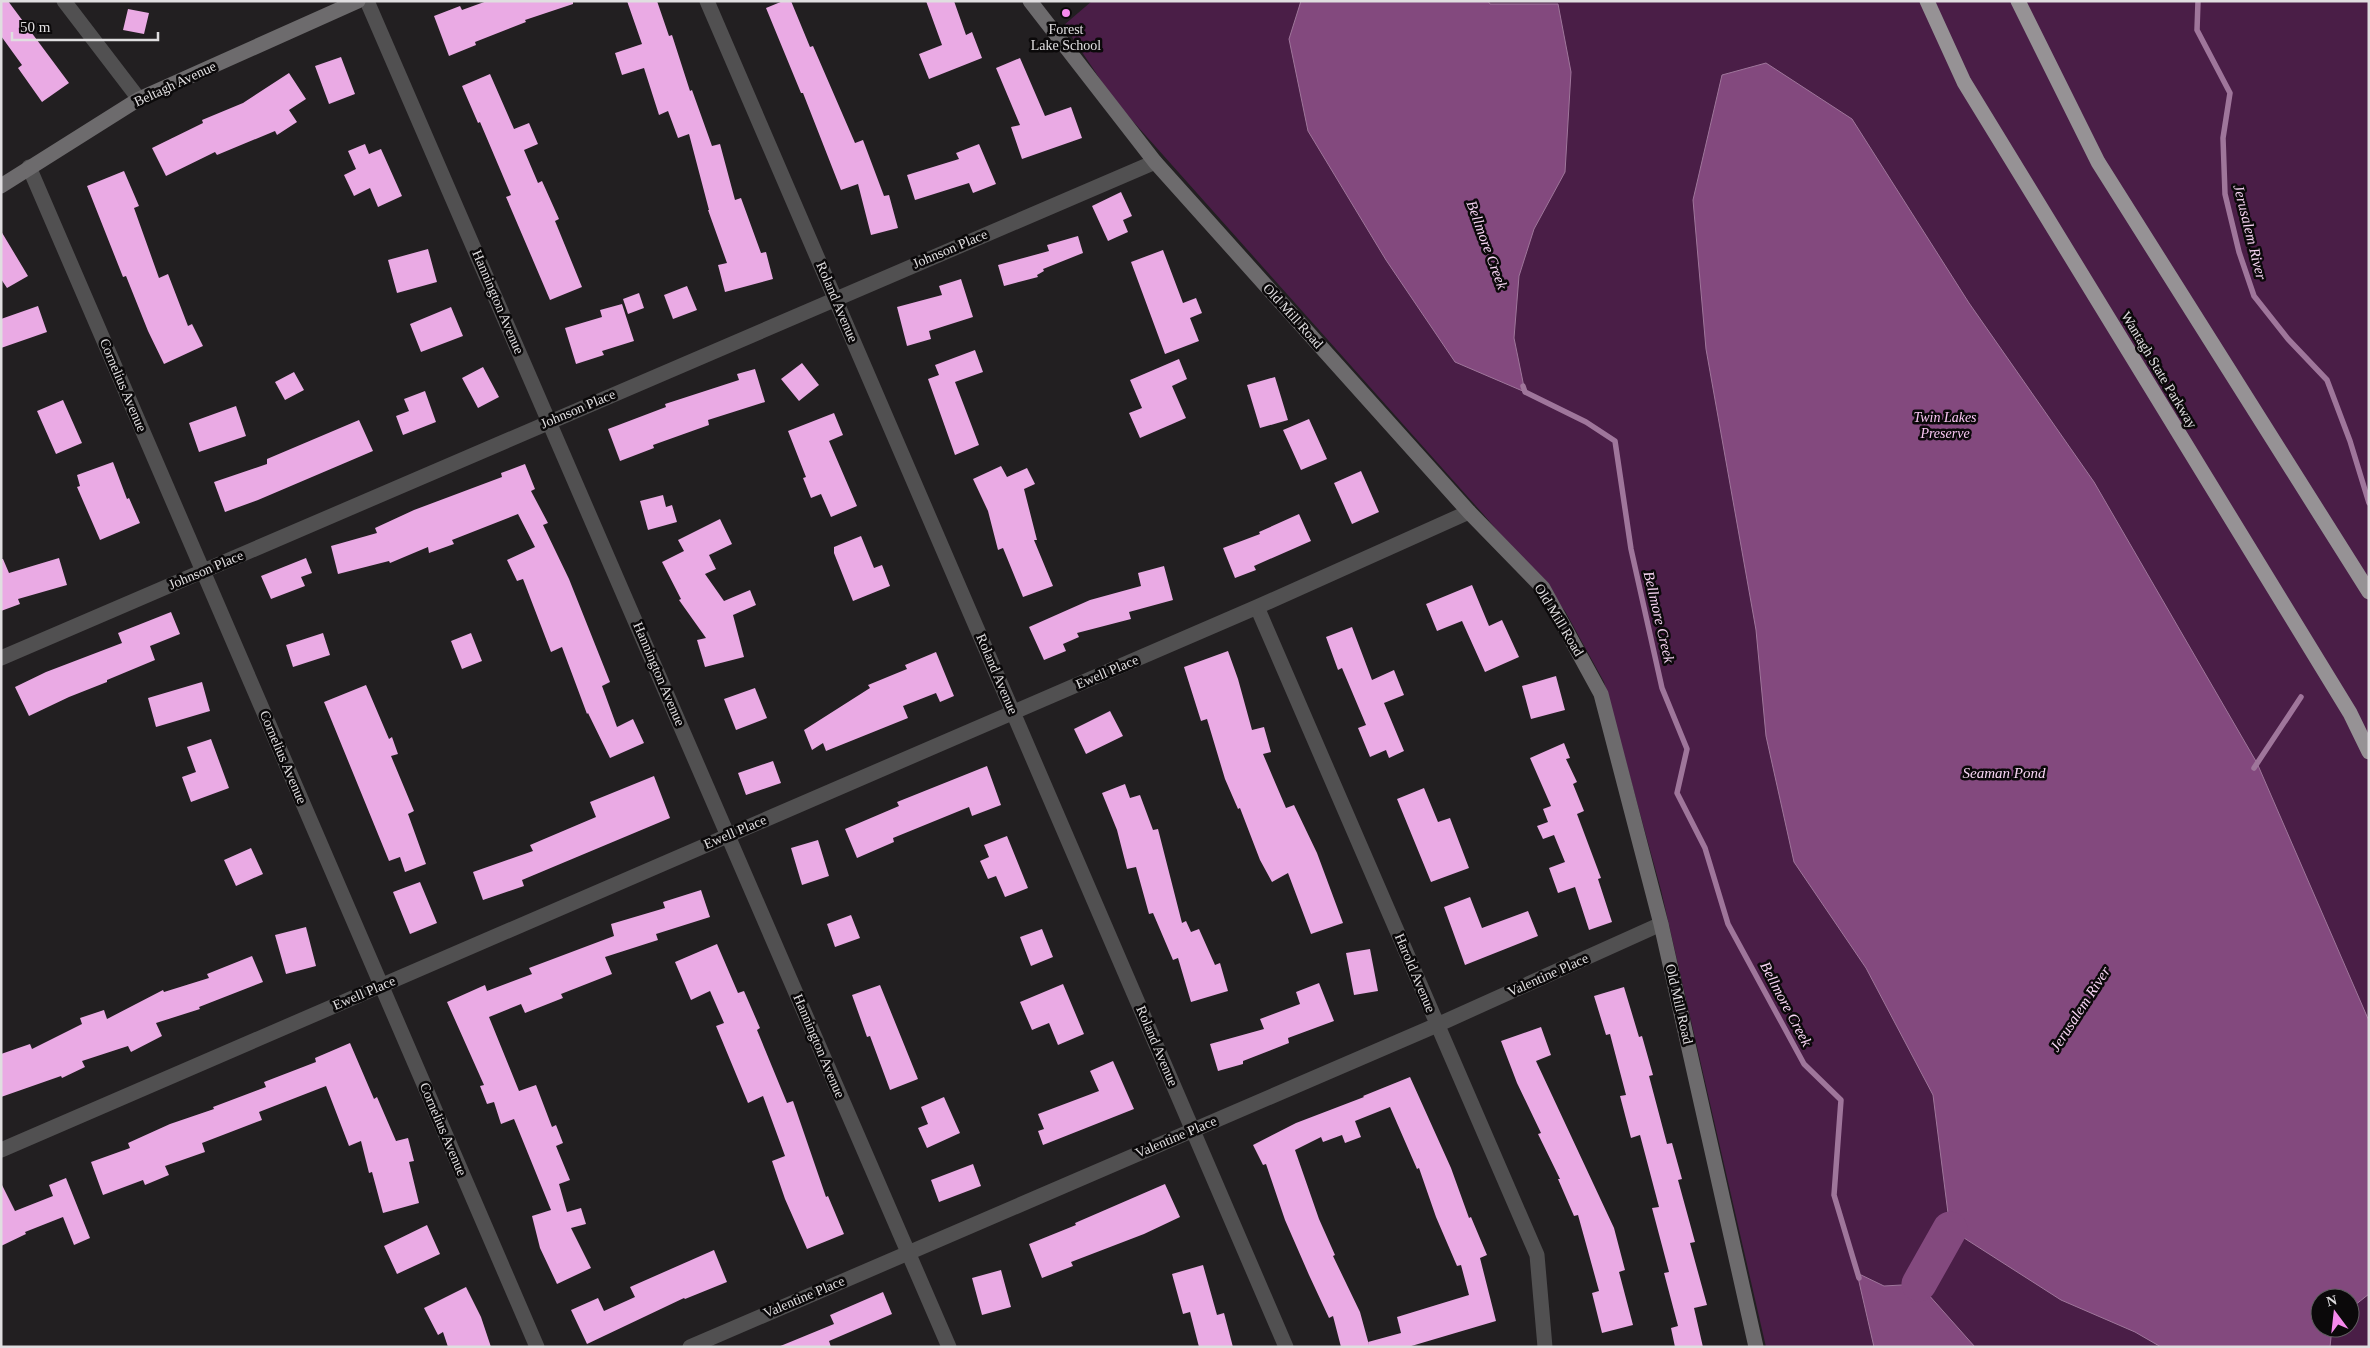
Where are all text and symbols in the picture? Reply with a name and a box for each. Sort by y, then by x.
marker: Forest Lake School [1060,7,1072,19]
scale bar [12,10,159,42]
text: 50 m [20,19,51,35]
place label: Forest Lake School [1031,22,1101,53]
street label: Beltagh Avenue [132,58,218,110]
water label: Jerusalem River [2230,183,2270,282]
water label: Bellmore Creek [1464,198,1511,292]
street label: Johnson Place [910,227,990,271]
street label: Hannington Avenue [469,248,527,356]
street label: Roland Avenue [813,260,861,344]
street label: Old Mill Road [1260,281,1326,351]
street label: Wantagh State Parkway [2118,309,2200,431]
street label: Cornelius Avenue [97,336,149,434]
street label: Johnson Place [538,387,618,431]
park label: Twin Lakes Preserve [1913,410,1977,441]
street label: Johnson Place [166,548,246,592]
water label: Bellmore Creek [1641,570,1677,665]
street label: Old Mill Road [1532,581,1586,659]
street label: Hannington Avenue [630,620,688,728]
street label: Roland Avenue [973,632,1021,716]
street label: Ewell Place [1073,652,1141,692]
street label: Cornelius Avenue [257,708,309,806]
water label: Seaman Pond [1963,765,2046,781]
street label: Ewell Place [701,812,769,852]
street label: Harold Avenue [1392,931,1438,1015]
street label: Valentine Place [1505,951,1591,999]
water label: Bellmore Creek [1757,959,1815,1049]
street label: Old Mill Road [1663,963,1695,1045]
water label: Jerusalem River [2047,963,2113,1054]
street label: Ewell Place [330,973,398,1013]
street label: Hannington Avenue [790,992,848,1100]
street label: Roland Avenue [1133,1004,1181,1088]
street label: Cornelius Avenue [417,1080,469,1178]
street label: Valentine Place [1133,1113,1219,1161]
street label: Valentine Place [761,1273,847,1321]
north arrow [2310,1288,2360,1338]
text: N [2325,1292,2339,1309]

